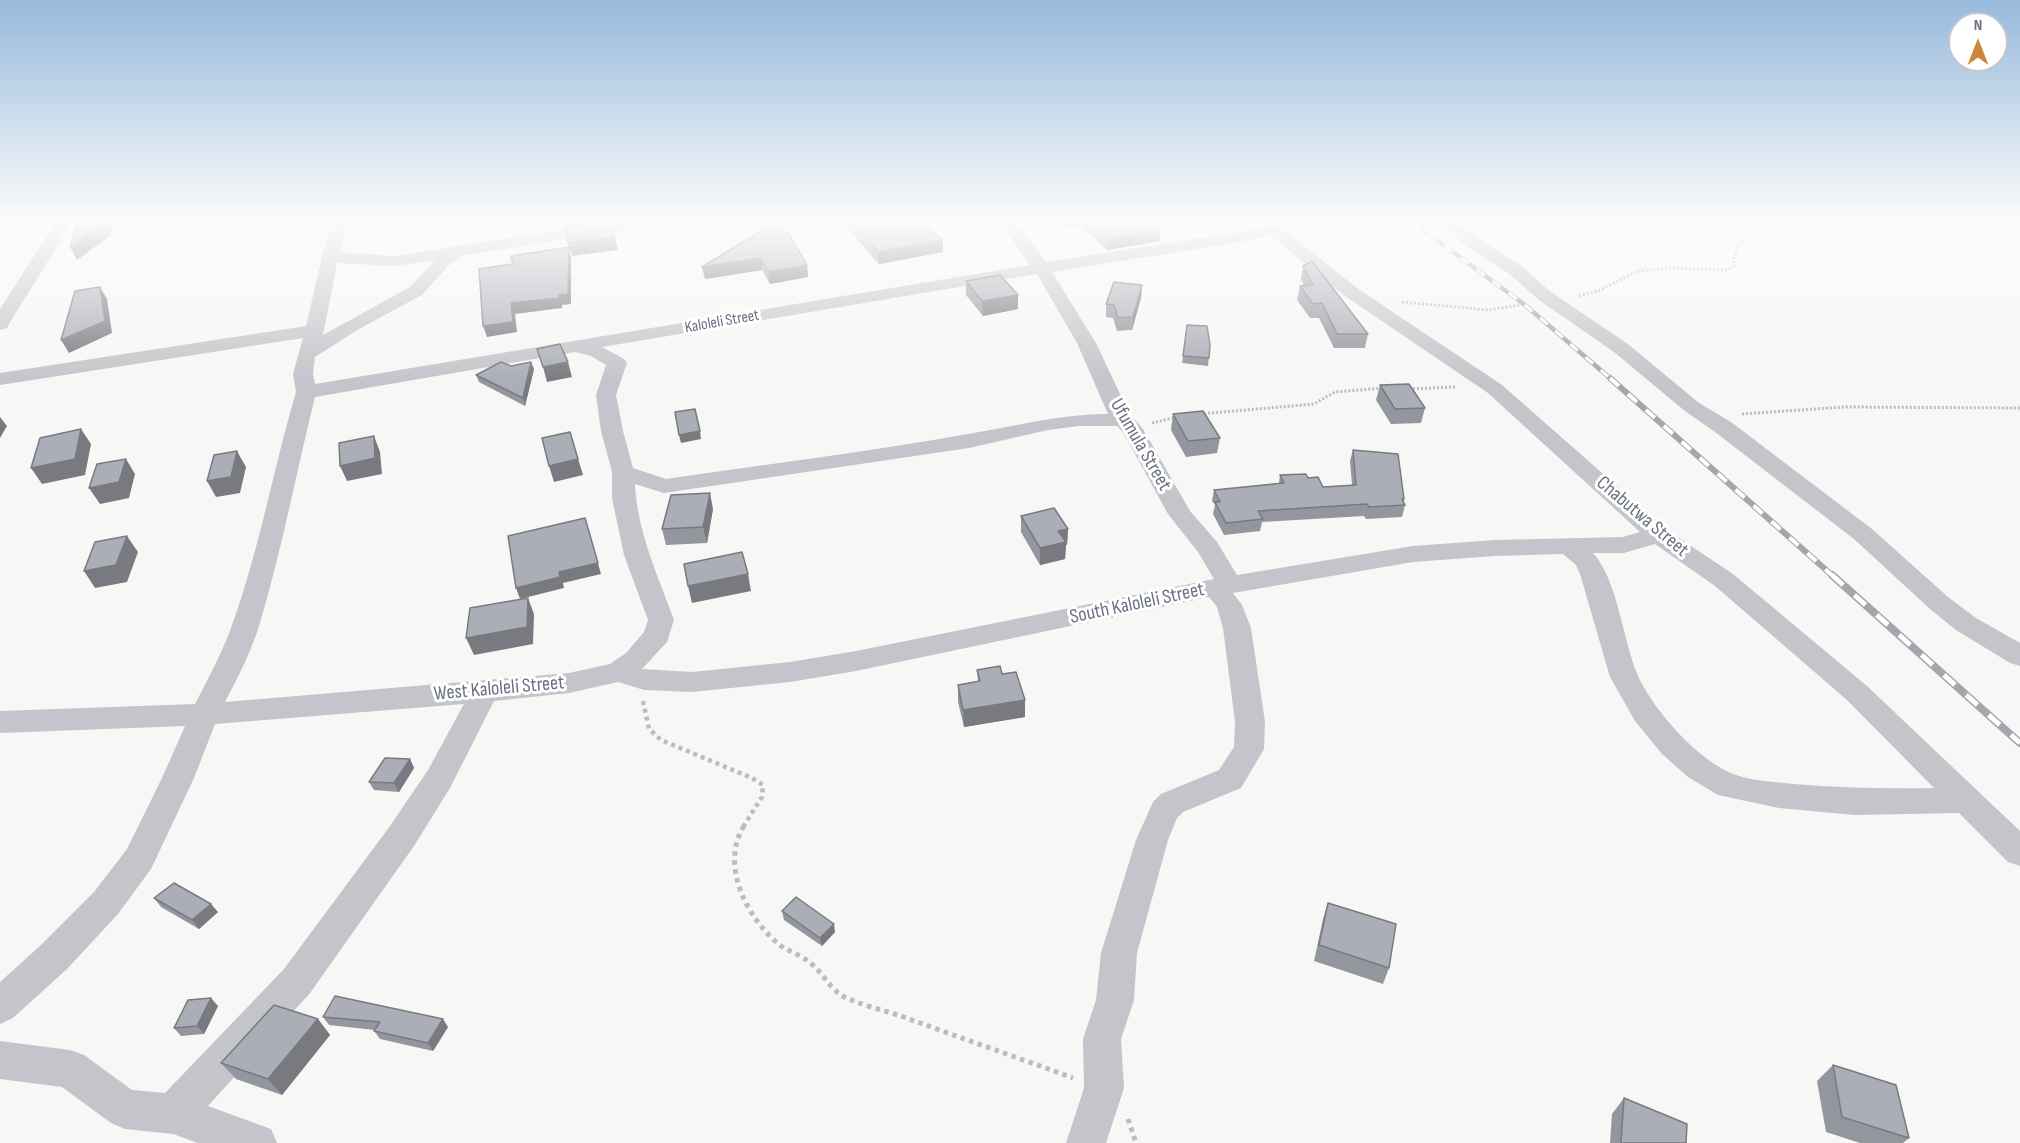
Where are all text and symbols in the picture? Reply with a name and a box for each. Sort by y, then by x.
north arrow [1948,12,2008,72]
text: N [1974,16,1982,35]
street label: Kaloleli Street [683,306,761,338]
street label: Ufumula Street [1104,395,1176,495]
street label: Chabutwa Street [1591,472,1693,562]
street label: South Kaloleli Street [1068,578,1206,630]
street label: West Kaloleli Street [433,671,565,707]

